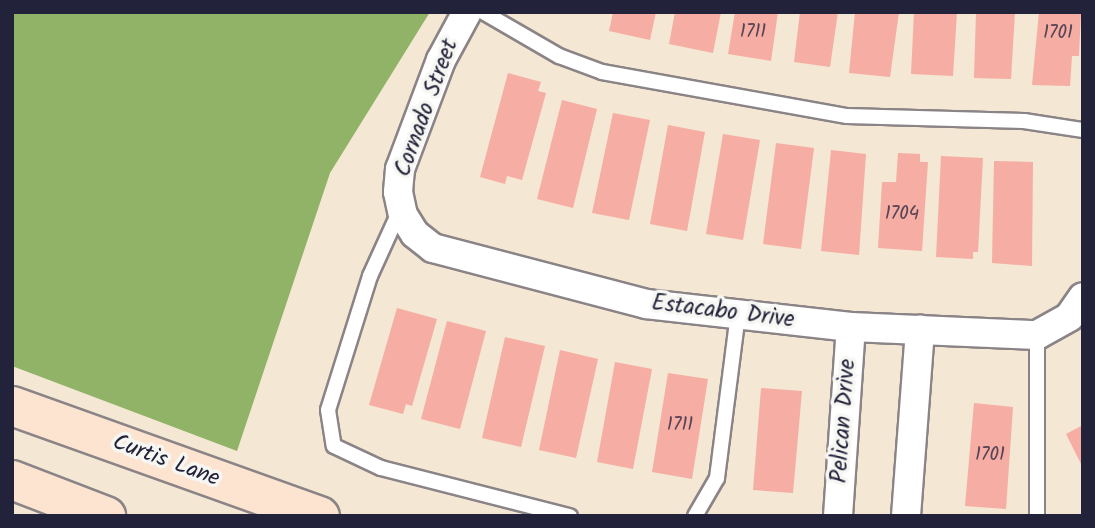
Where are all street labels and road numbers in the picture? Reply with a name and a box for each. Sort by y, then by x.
street label: Cornado Street [389,35,465,181]
street label: Estacabo Drive [650,290,796,334]
street label: Pelican Drive [826,358,862,484]
street label: Curtis Lane [109,429,223,493]

